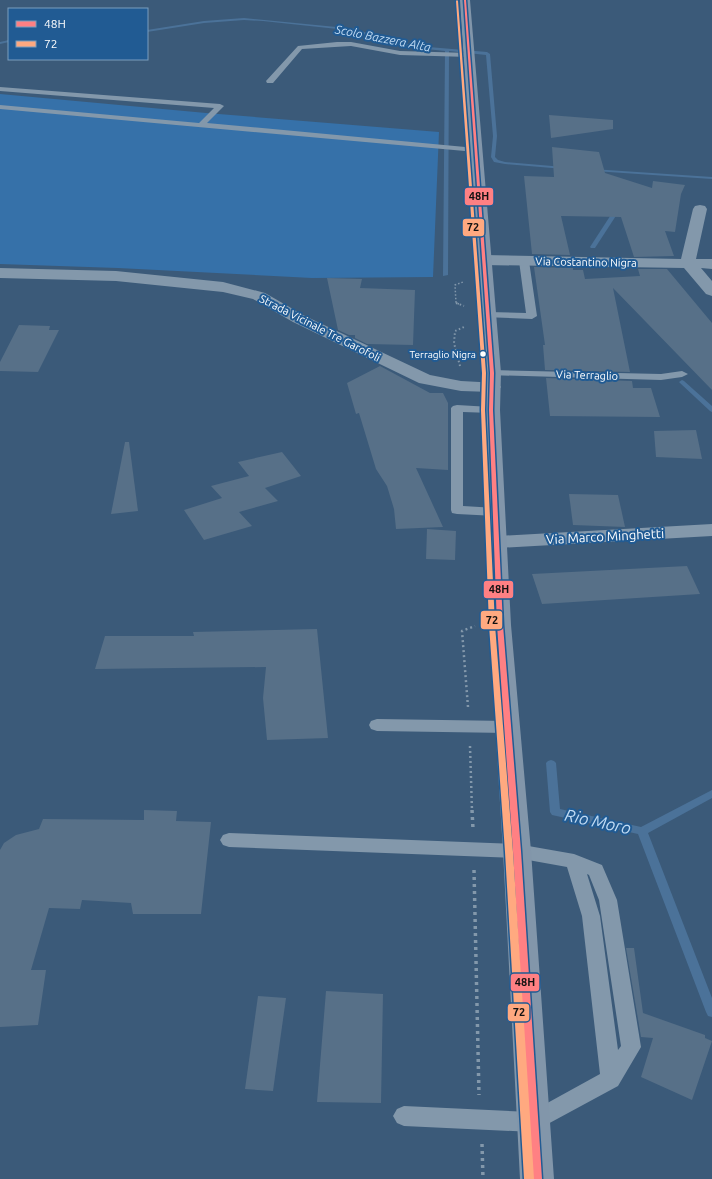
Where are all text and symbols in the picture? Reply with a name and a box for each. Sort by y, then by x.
legend [8,8,148,60]
text: 48H [44,17,66,30]
water label: Scolo Bazzera Alta [333,22,432,54]
text: 72 [44,37,58,50]
line badge: 48H [464,187,494,206]
text: 48H [469,190,489,202]
line badge: 72 [462,218,485,237]
text: 72 [467,221,479,233]
street label: Via Costantino Nigra [535,255,637,269]
street label: Strada Vicinale Tre Garofoli [258,292,382,364]
place label: Terraglio Nigra [410,349,476,360]
marker: Terraglio Nigra [478,349,488,359]
street label: Via Terraglio [556,368,618,382]
street label: Via Marco Minghetti [546,526,664,546]
line badge: 48H [483,580,514,599]
text: 48H [489,583,509,595]
line badge: 72 [480,610,503,630]
text: 72 [486,614,498,626]
water label: Rio Moro [563,805,633,837]
line badge: 48H [510,973,540,992]
text: 48H [515,976,535,988]
line badge: 72 [507,1003,530,1022]
text: 72 [513,1006,525,1018]

